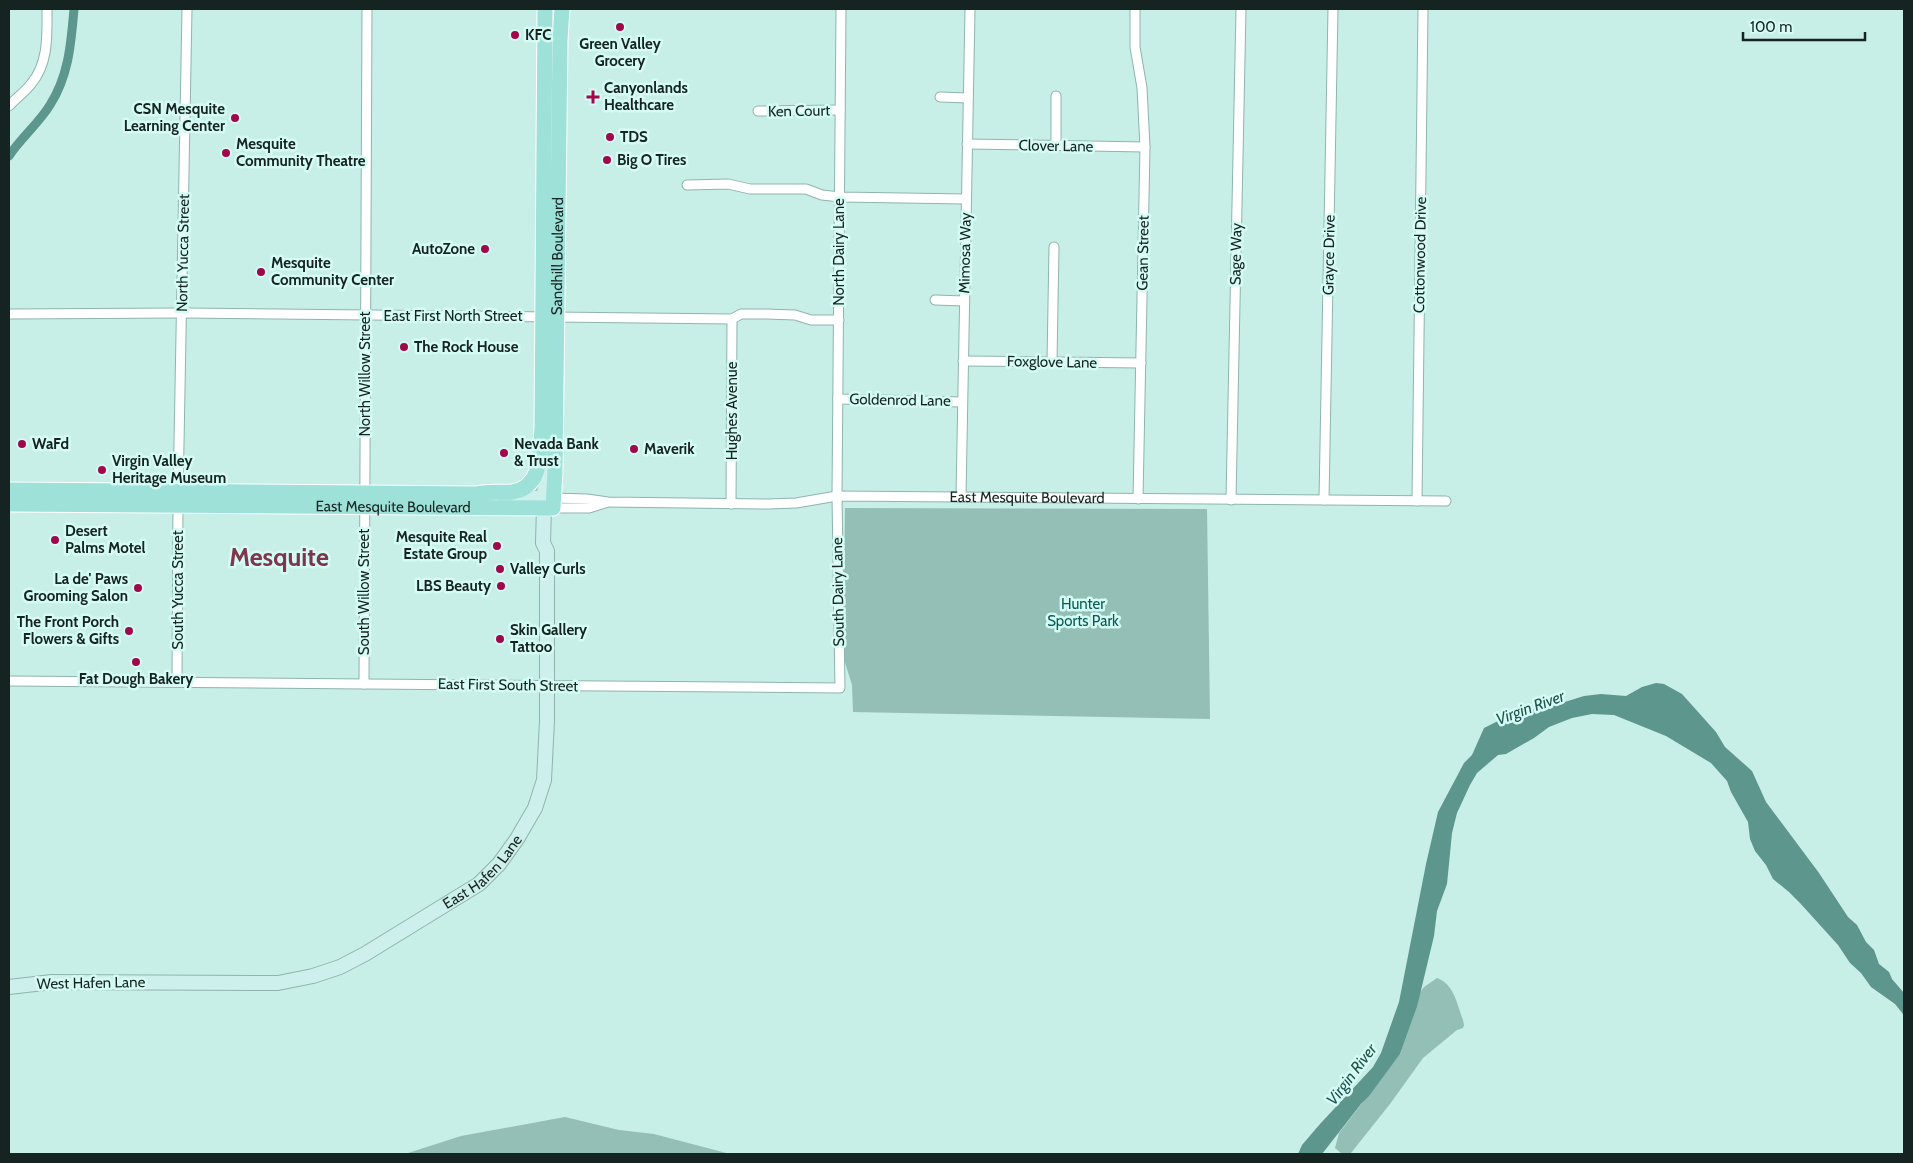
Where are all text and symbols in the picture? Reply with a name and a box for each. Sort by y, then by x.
scale bar [1743,10,1866,42]
text: 100 m [1750,18,1792,36]
marker: Green Valley Grocery [614,21,626,33]
place label: KFC [525,26,551,44]
marker: KFC [509,29,521,41]
place label: Green Valley Grocery [579,35,662,70]
place label: Canyonlands Healthcare [604,79,688,114]
marker: Canyonlands Healthcare [586,90,600,104]
place label: CSN Mesquite Learning Center [124,100,225,135]
street label: Ken Court [768,101,830,121]
marker: CSN Mesquite Learning Center [229,112,241,124]
place label: TDS [620,128,648,146]
marker: TDS [604,131,616,143]
place label: Mesquite Community Theatre [236,135,366,170]
street label: Clover Lane [1019,136,1094,156]
marker: Mesquite Community Theatre [220,147,232,159]
place label: Big O Tires [617,151,686,169]
marker: Big O Tires [601,154,613,166]
street label: North Yucca Street [173,194,193,312]
street label: Cottonwood Drive [1410,196,1430,313]
street label: Sandhill Boulevard [548,197,567,315]
street label: North Dairy Lane [830,198,848,306]
street label: Mimosa Way [955,212,975,294]
street label: Grayce Drive [1319,214,1339,295]
street label: Gean Street [1133,215,1153,291]
street label: Sage Way [1226,222,1246,285]
place label: AutoZone [412,240,475,258]
marker: AutoZone [479,243,491,255]
place label: Mesquite Community Center [271,254,394,289]
marker: Mesquite Community Center [255,266,267,278]
street label: East First North Street [384,307,522,325]
street label: North Willow Street [356,311,374,437]
place label: The Rock House [414,338,519,356]
marker: The Rock House [398,341,410,353]
street label: Foxglove Lane [1007,352,1098,372]
street label: Hughes Avenue [723,361,741,460]
street label: Goldenrod Lane [849,390,951,410]
place label: WaFd [32,435,69,453]
place label: Nevada Bank & Trust [514,435,599,470]
marker: WaFd [16,438,28,450]
place label: Maverik [644,440,695,458]
marker: Maverik [628,443,640,455]
marker: Nevada Bank & Trust [498,447,510,459]
place label: Virgin Valley Heritage Museum [112,452,226,487]
marker: Virgin Valley Heritage Museum [96,464,108,476]
street label: East Mesquite Boulevard [950,488,1105,507]
street label: East Mesquite Boulevard [315,497,471,516]
place label: Desert Palms Motel [65,522,146,557]
place label: Mesquite Real Estate Group [396,528,487,563]
street label: South Willow Street [355,529,373,655]
street label: South Yucca Street [169,530,187,650]
marker: Desert Palms Motel [49,534,61,546]
street label: South Dairy Lane [828,537,848,647]
marker: Mesquite Real Estate Group [491,540,503,552]
district label: Mesquite [229,542,329,572]
place label: Valley Curls [510,560,586,578]
marker: Valley Curls [494,563,506,575]
place label: La de' Paws Grooming Salon [24,570,128,605]
place label: LBS Beauty [416,577,492,595]
marker: LBS Beauty [495,580,507,592]
marker: La de' Paws Grooming Salon [132,582,144,594]
park label: Hunter Sports Park [1047,595,1119,630]
place label: The Front Porch Flowers & Gifts [17,613,119,648]
place label: Skin Gallery Tattoo [510,621,588,656]
marker: The Front Porch Flowers & Gifts [123,625,135,637]
marker: Skin Gallery Tattoo [494,633,506,645]
marker: Fat Dough Bakery [130,656,142,668]
place label: Fat Dough Bakery [79,670,194,688]
street label: East First South Street [438,675,578,695]
water label: Virgin River [1493,686,1568,729]
street label: East Hafen Lane [440,831,526,913]
street label: West Hafen Lane [37,973,146,993]
water label: Virgin River [1322,1039,1381,1109]

